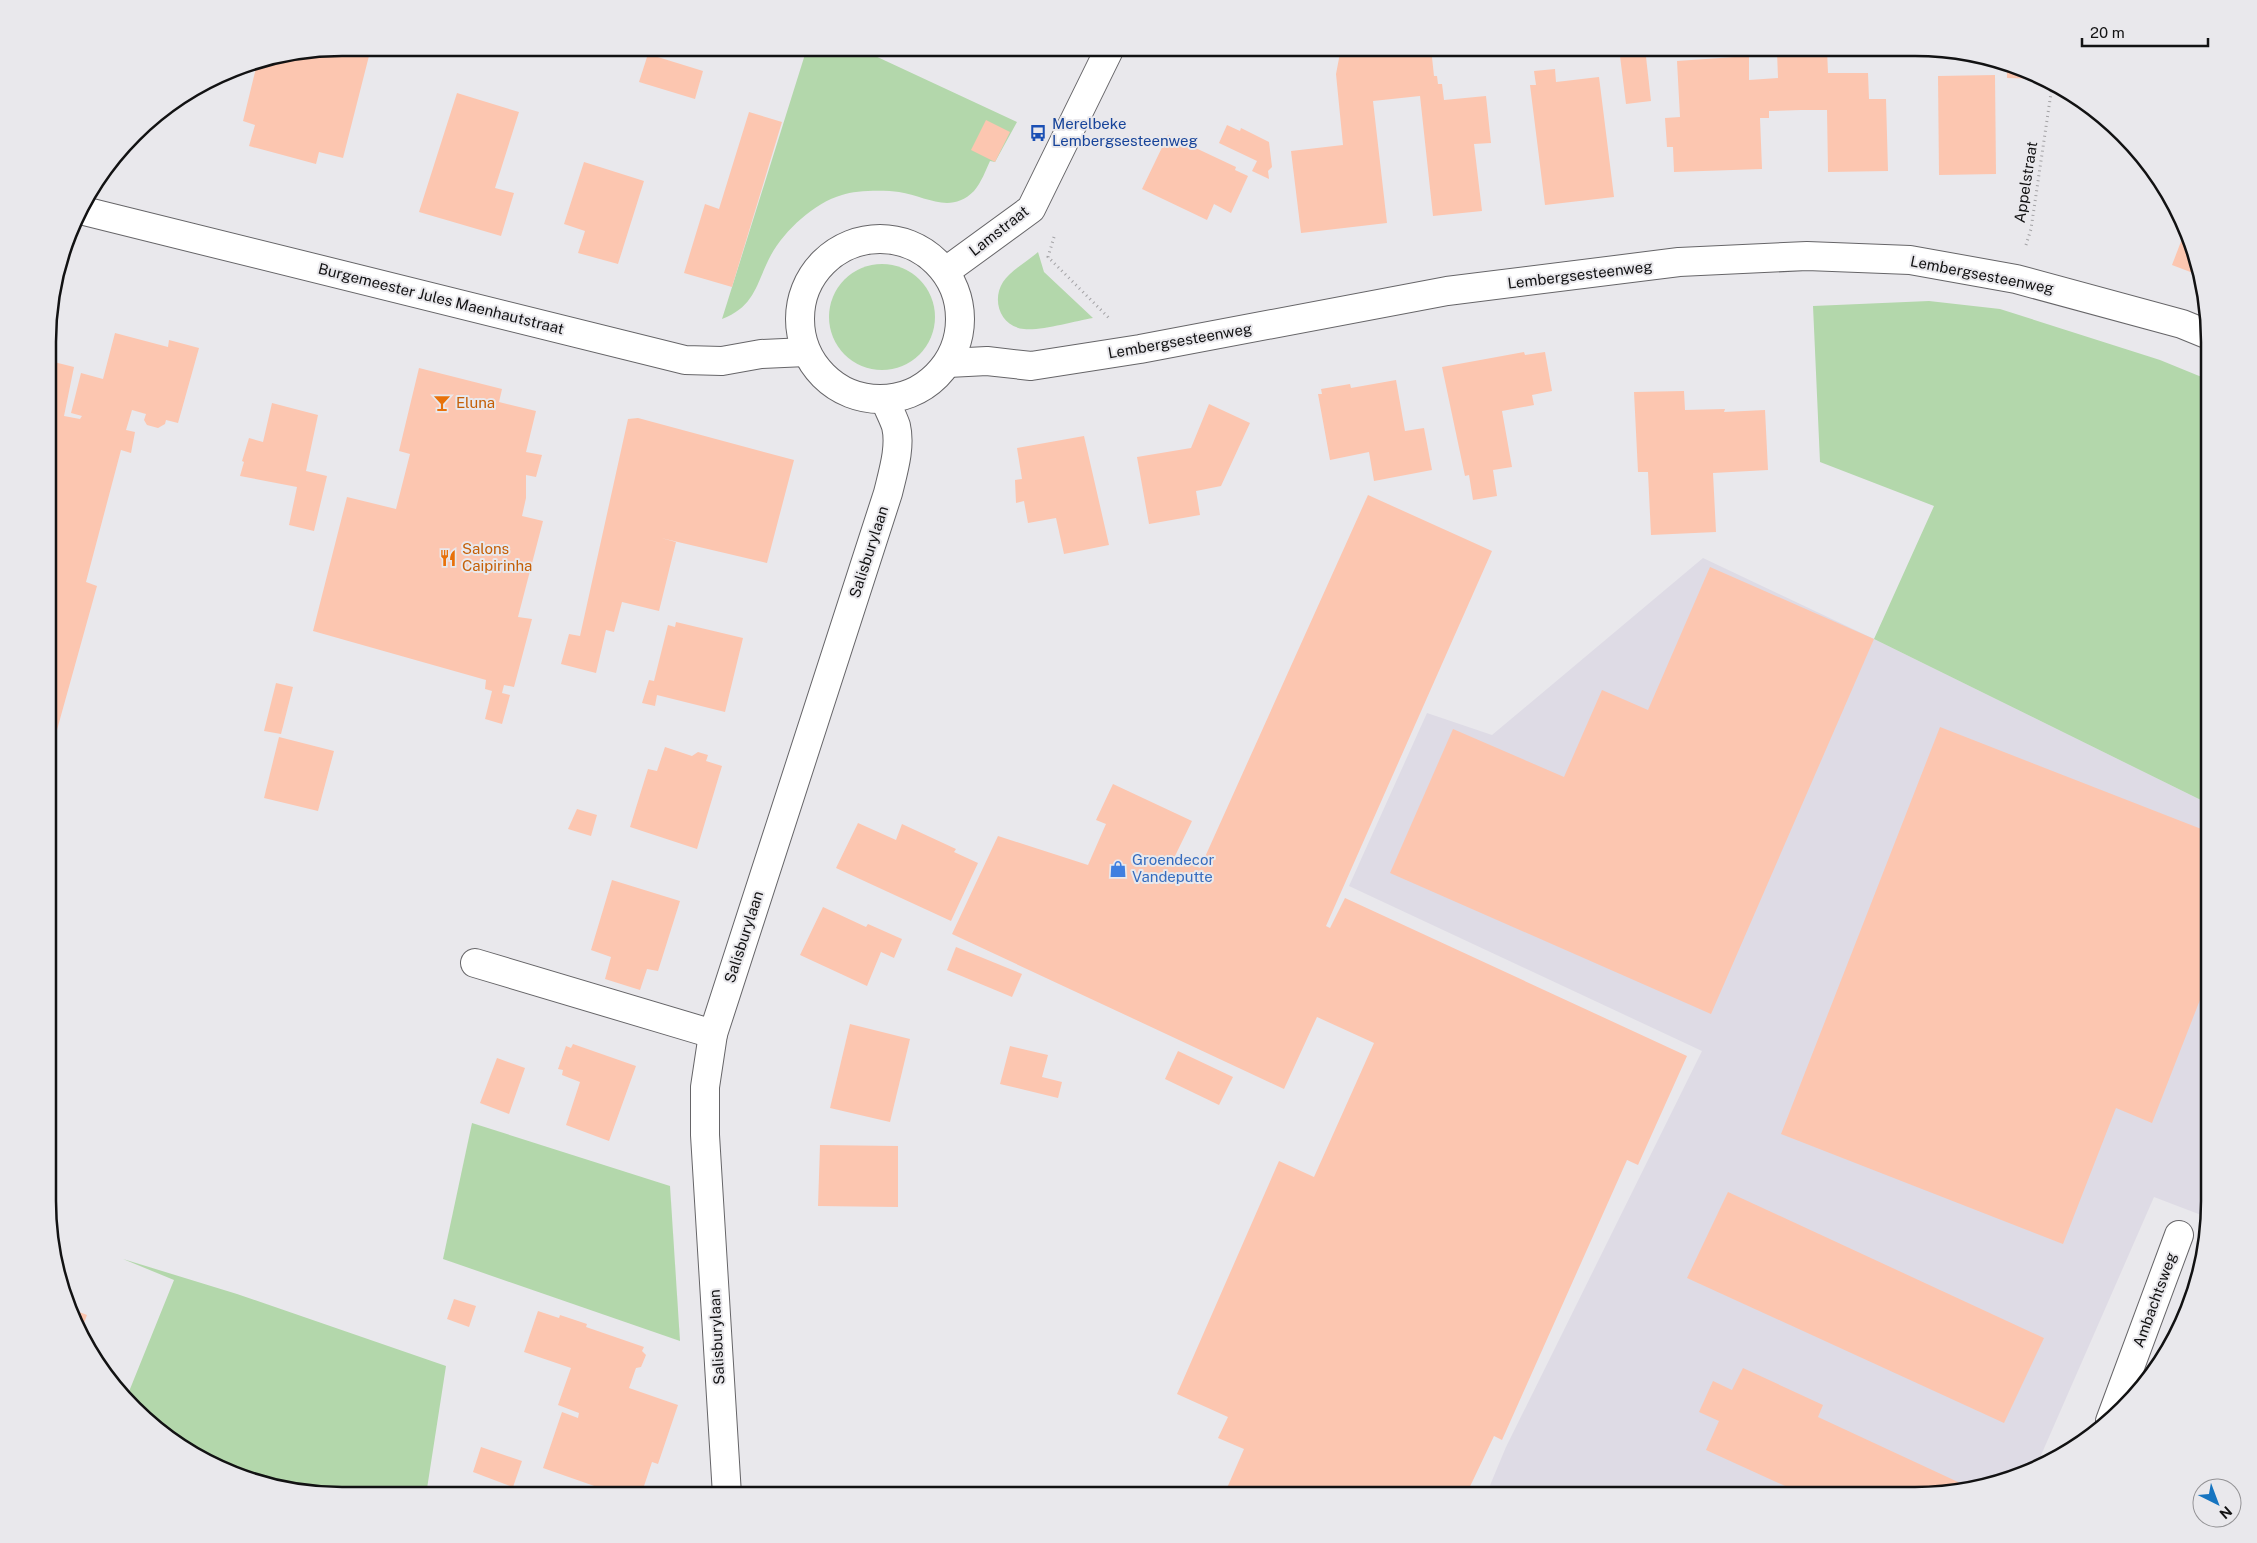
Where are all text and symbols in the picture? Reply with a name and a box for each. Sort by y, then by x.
scale bar [2082,15,2208,47]
text: 20 m [2090,24,2125,41]
place label: Merelbeke Lembergsesteenweg [1052,115,1198,149]
bus stop icon: Merelbeke Lembergsesteenweg [1028,123,1048,143]
street label: Appelstraat [2011,140,2040,224]
street label: Lamstraat [966,202,1032,259]
street label: Lembergsesteenweg [1909,252,2055,297]
street label: Lembergsesteenweg [1507,257,1653,292]
street label: Burgemeester Jules Maenhautstraat [317,260,566,337]
street label: Lembergsesteenweg [1107,319,1253,362]
bar icon: Eluna [432,393,452,413]
place label: Eluna [456,394,495,411]
street label: Salisburylaan [846,504,891,600]
place label: Salons Caipirinha [462,540,532,574]
restaurant icon: Salons Caipirinha [438,548,458,568]
place label: Groendecor Vandeputte [1132,851,1214,885]
shop icon: Groendecor Vandeputte [1108,859,1128,879]
street label: Salisburylaan [721,889,766,985]
street label: Ambachtsweg [2129,1250,2180,1350]
street label: Salisburylaan [706,1289,727,1385]
north arrow [2192,1478,2242,1528]
text: N [2216,1503,2235,1522]

